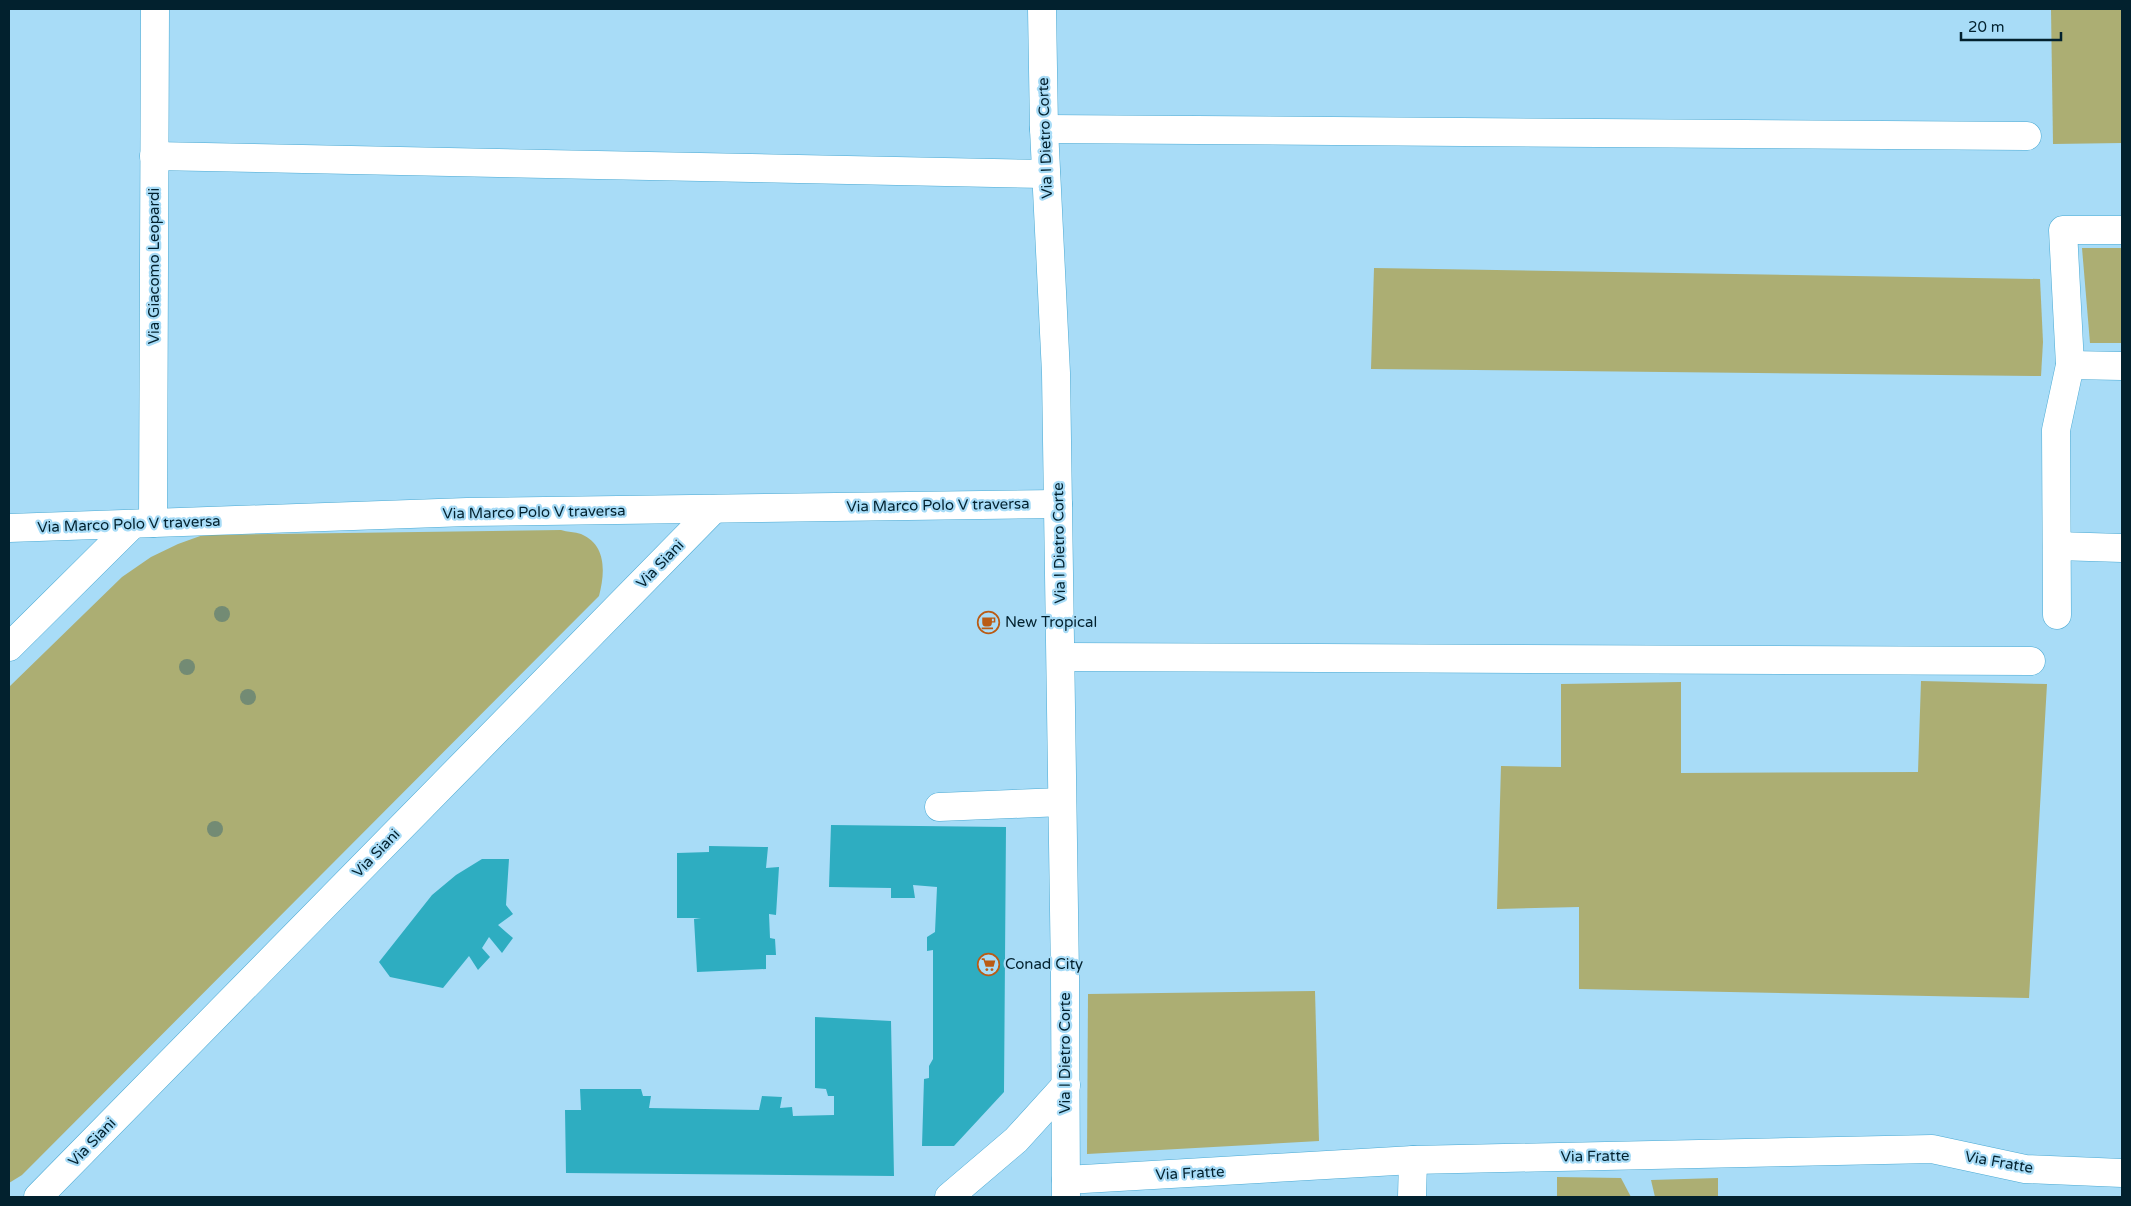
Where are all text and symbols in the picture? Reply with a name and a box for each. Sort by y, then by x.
scale bar [1961,10,2061,42]
text: 20 m [1968,18,2005,36]
street label: Via I Dietro Corte [1034,77,1056,199]
street label: Via Giacomo Leopardi [145,188,163,344]
street label: Via I Dietro Corte [1049,482,1069,604]
street label: Via Marco Polo V traversa [846,494,1030,516]
street label: Via Marco Polo V traversa [442,501,626,523]
street label: Via Marco Polo V traversa [37,512,221,536]
street label: Via Siani [633,536,687,592]
cafe icon: New Tropical [977,610,1001,634]
place label: New Tropical [1005,613,1097,631]
street label: Via Siani [349,825,403,881]
supermarket icon: Conad City [977,952,1001,976]
place label: Conad City [1005,955,1083,973]
street label: Via I Dietro Corte [1056,992,1074,1114]
street label: Via Siani [65,1114,119,1170]
street label: Via Fratte [1560,1146,1630,1166]
street label: Via Fratte [1964,1147,2034,1177]
street label: Via Fratte [1155,1162,1225,1184]

